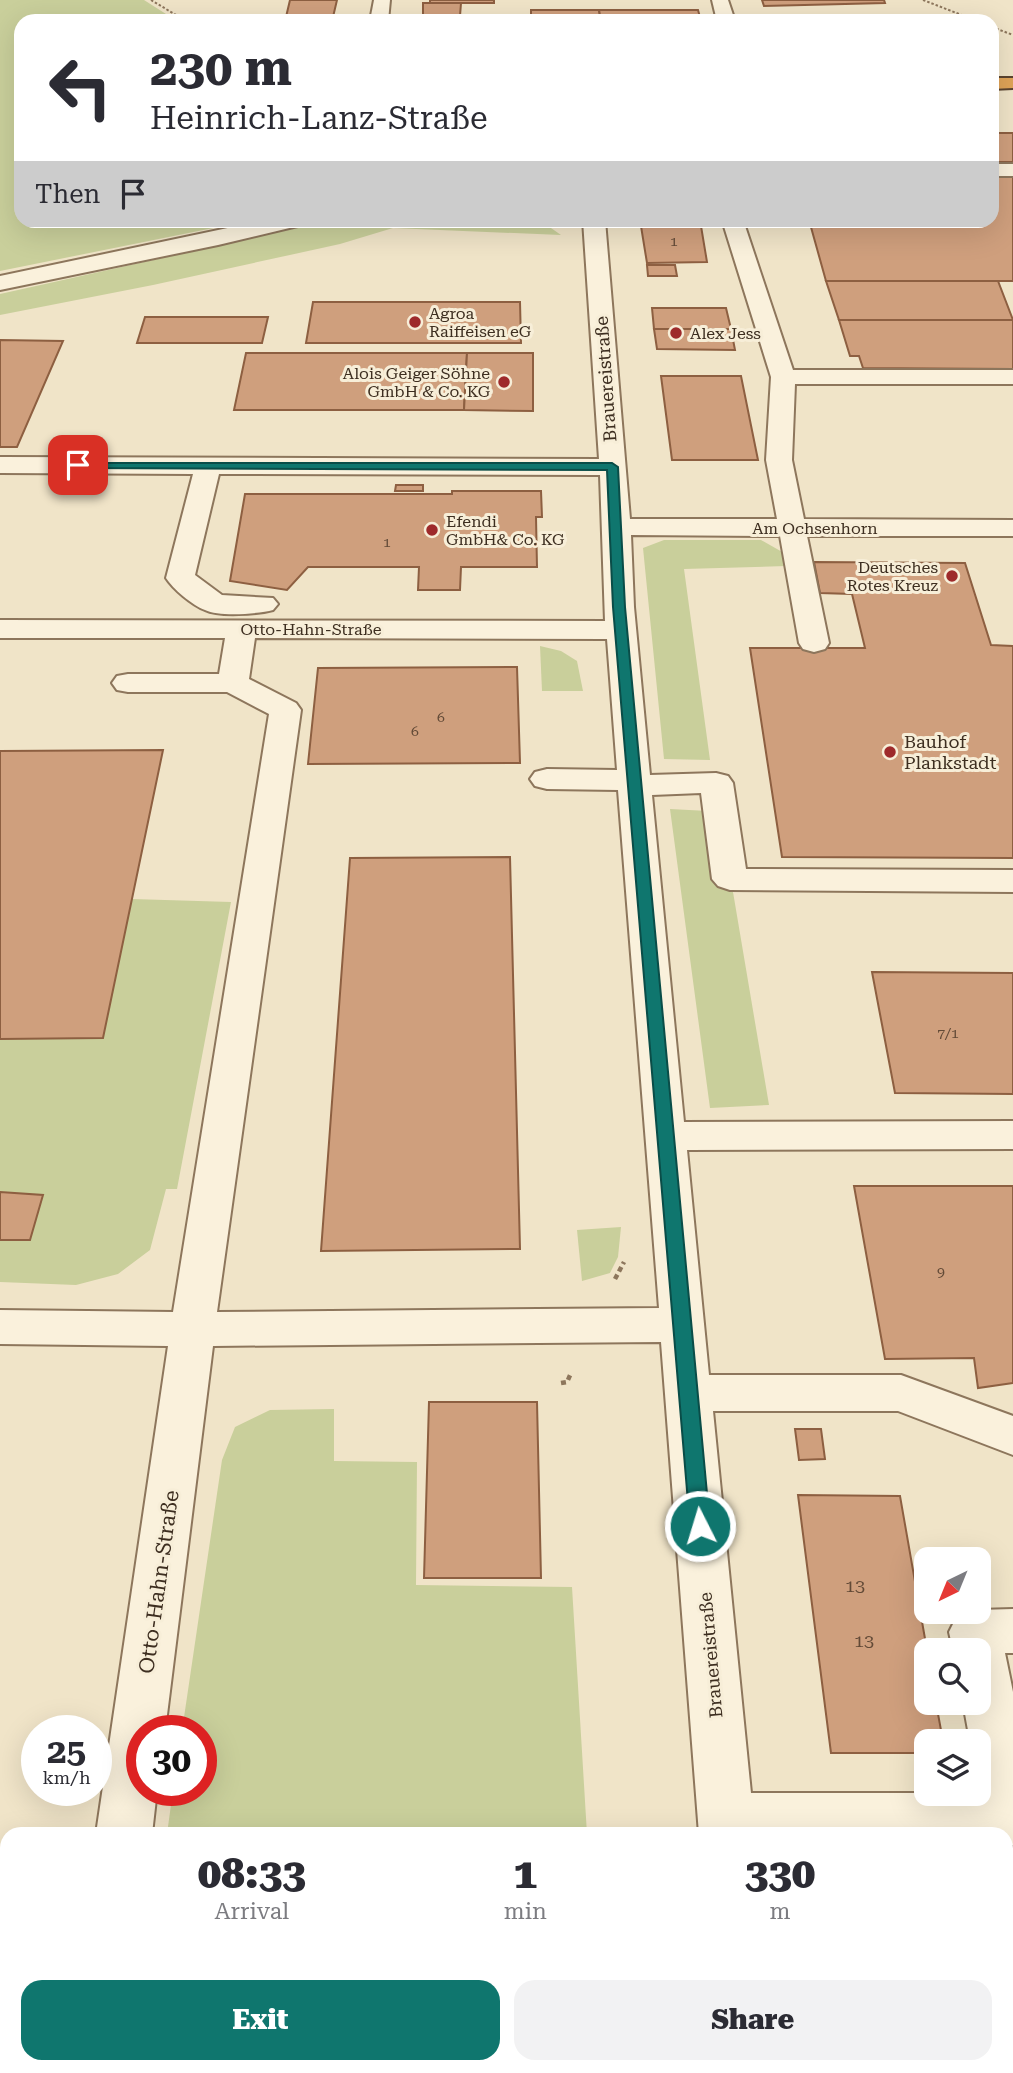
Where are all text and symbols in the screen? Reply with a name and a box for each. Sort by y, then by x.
text: 230 m [150,40,292,97]
icon: left [35,42,126,133]
text: Heinrich-Lanz-Straße [150,99,487,137]
icon: arrive [114,175,152,213]
text: Then [35,179,100,209]
house number: 1 [670,233,678,249]
place label: Agroa Raiffeisen eG [429,304,532,341]
marker: Agroa Raiffeisen eG [407,314,423,330]
street label: Brauereistraße [591,315,620,443]
place label: Alex Jess [690,324,761,343]
marker: Alex Jess [668,325,684,341]
place label: Alois Geiger Söhne GmbH & Co. KG [343,364,491,401]
marker: Alois Geiger Söhne GmbH & Co. KG [496,374,512,390]
pin [48,435,108,495]
icon: arrive [59,446,97,484]
place label: Efendi GmbH& Co. KG [446,512,565,549]
street label: Am Ochsenhorn [752,519,878,538]
marker: Efendi GmbH& Co. KG [424,522,440,538]
house number: 1 [383,534,391,550]
place label: Deutsches Rotes Kreuz [847,558,938,595]
marker: Deutsches Rotes Kreuz [944,568,960,584]
street label: Otto-Hahn-Straße [241,620,382,639]
house number: 6 [437,709,445,725]
house number: 6 [411,723,419,739]
place label: Bauhof Plankstadt [904,731,997,773]
marker: Bauhof Plankstadt [882,744,898,760]
house number: 7/1 [937,1025,959,1041]
house number: 9 [937,1264,945,1280]
street label: Otto-Hahn-Straße [134,1489,184,1675]
position arrow [663,1489,737,1563]
north arrow [914,1547,990,1624]
map controls [914,1547,991,1806]
house number: 13 [845,1575,865,1596]
street label: Brauereistraße [695,1591,726,1719]
house number: 13 [854,1630,874,1651]
button: search [914,1638,991,1715]
speed limit sign: 30 [126,1715,217,1806]
button: layers [914,1729,991,1806]
text: 25 [47,1731,86,1772]
text: km/h [42,1767,91,1788]
text: 08:33 [198,1849,306,1898]
text: 1 [513,1849,537,1898]
text: 330 [745,1849,815,1898]
text: Arrival [214,1898,289,1925]
text: min [504,1898,547,1925]
text: m [769,1898,790,1925]
button: Exit [21,1980,500,2060]
button: Share [514,1980,992,2060]

